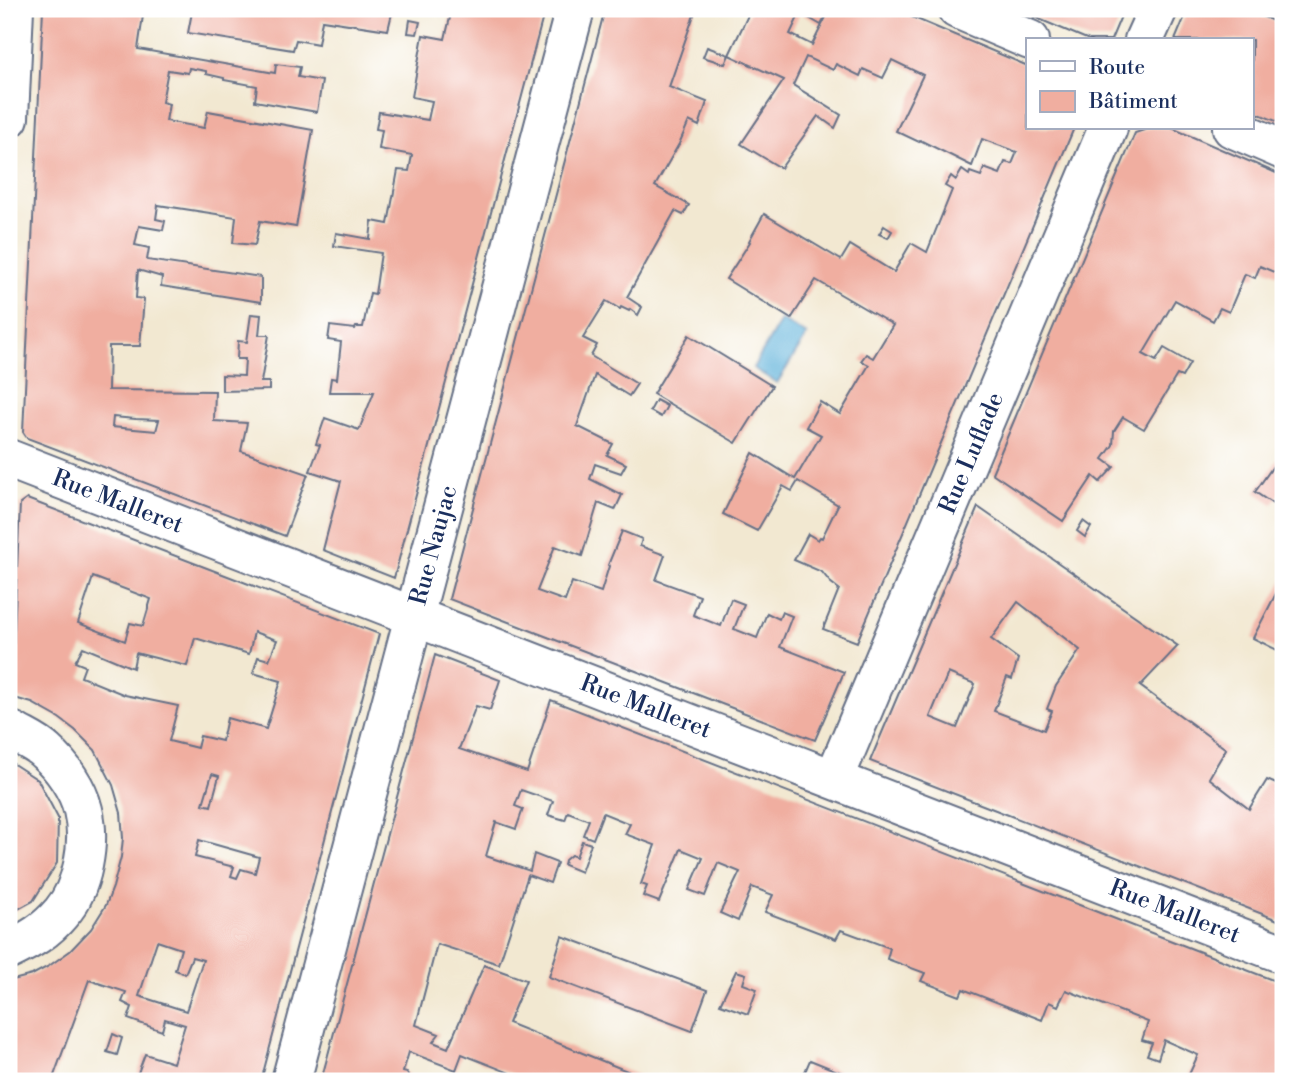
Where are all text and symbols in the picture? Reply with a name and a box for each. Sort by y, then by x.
legend [1026,38,1254,130]
text: Route [1089,55,1145,81]
text: Bâtiment [1088,89,1178,115]
street label: Rue Luflade [933,388,1011,519]
street label: Rue Malleret [48,463,188,541]
street label: Rue Naujac [404,482,464,608]
street label: Rue Malleret [576,668,716,746]
street label: Rue Malleret [1105,873,1245,951]

